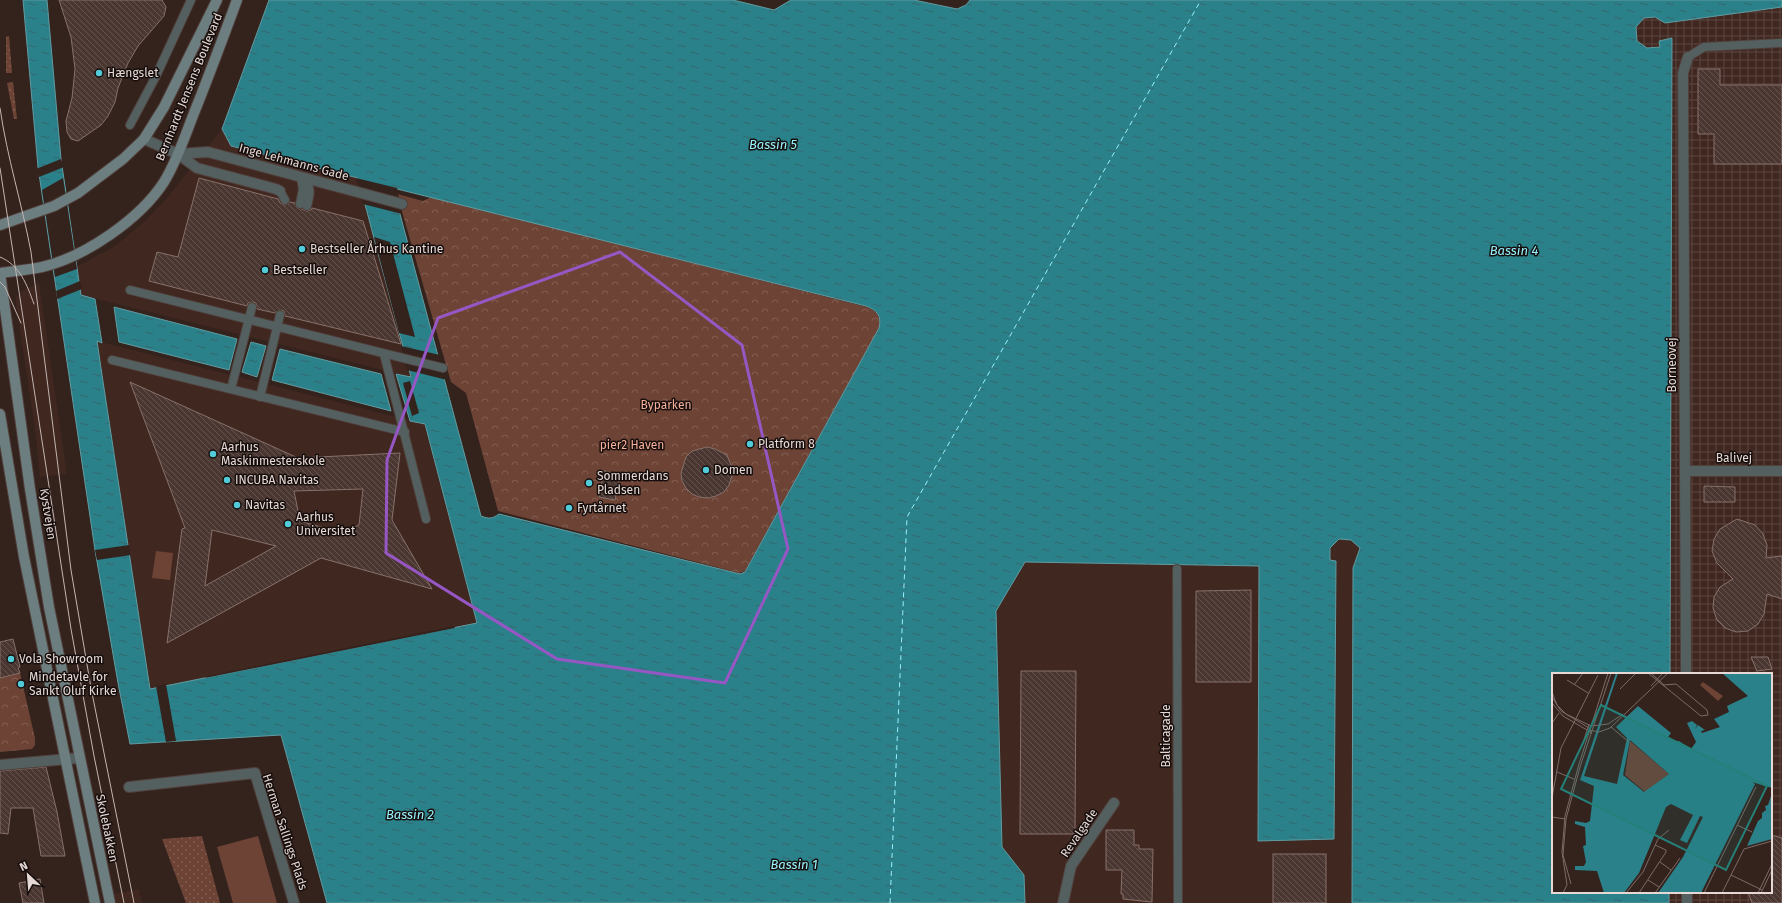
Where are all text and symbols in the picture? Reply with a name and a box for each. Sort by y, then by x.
street label: Bernhardt Jensens Boulevard [153,11,225,163]
place label: Hængslet [107,66,159,80]
marker: Hængslet [94,68,104,78]
water label: Bassin 5 [749,137,798,152]
street label: Inge Lehmanns Gade [238,141,350,183]
place label: Bestseller Århus Kantine [310,240,443,256]
water label: Bassin 4 [1490,243,1538,258]
marker: Bestseller Århus Kantine [297,244,307,254]
place label: Bestseller [273,263,327,277]
marker: Bestseller [260,265,270,275]
street label: Borneovej [1665,337,1679,393]
park label: Byparken [641,398,691,412]
place label: Platform 8 [758,437,815,451]
park label: pier2 Haven [600,438,664,452]
marker: Platform 8 [745,439,755,449]
place label: Aarhus Maskinmesterskole [221,440,325,468]
marker: Aarhus Maskinmesterskole [208,449,218,459]
street label: Balivej [1716,451,1752,465]
place label: Domen [714,463,753,477]
marker: Domen [701,465,711,475]
place label: Sommerdans Pladsen [597,469,669,497]
place label: INCUBA Navitas [235,473,319,487]
marker: INCUBA Navitas [222,475,232,485]
marker: Sommerdans Pladsen [584,478,594,488]
street label: Kystvejen [37,487,59,541]
place label: Navitas [245,498,285,512]
marker: Navitas [232,500,242,510]
place label: Fyrtårnet [577,501,627,515]
marker: Fyrtårnet [564,503,574,513]
place label: Aarhus Universitet [296,510,356,538]
marker: Aarhus Universitet [283,519,293,529]
place label: Vola Showroom [19,652,103,666]
marker: Vola Showroom [6,654,16,664]
place label: Mindetavle for Sankt Oluf Kirke [29,670,116,698]
inset map [1552,673,1772,893]
marker: Mindetavle for Sankt Oluf Kirke [16,679,26,689]
street label: Balticagade [1159,704,1173,768]
street label: Herman Sallings Plads [260,772,311,892]
street label: Skolebakken [93,793,121,863]
street label: Revalgade [1058,806,1100,860]
water label: Bassin 2 [386,807,434,822]
north arrow [8,855,48,895]
water label: Bassin 1 [770,857,818,872]
text: N [18,859,30,874]

